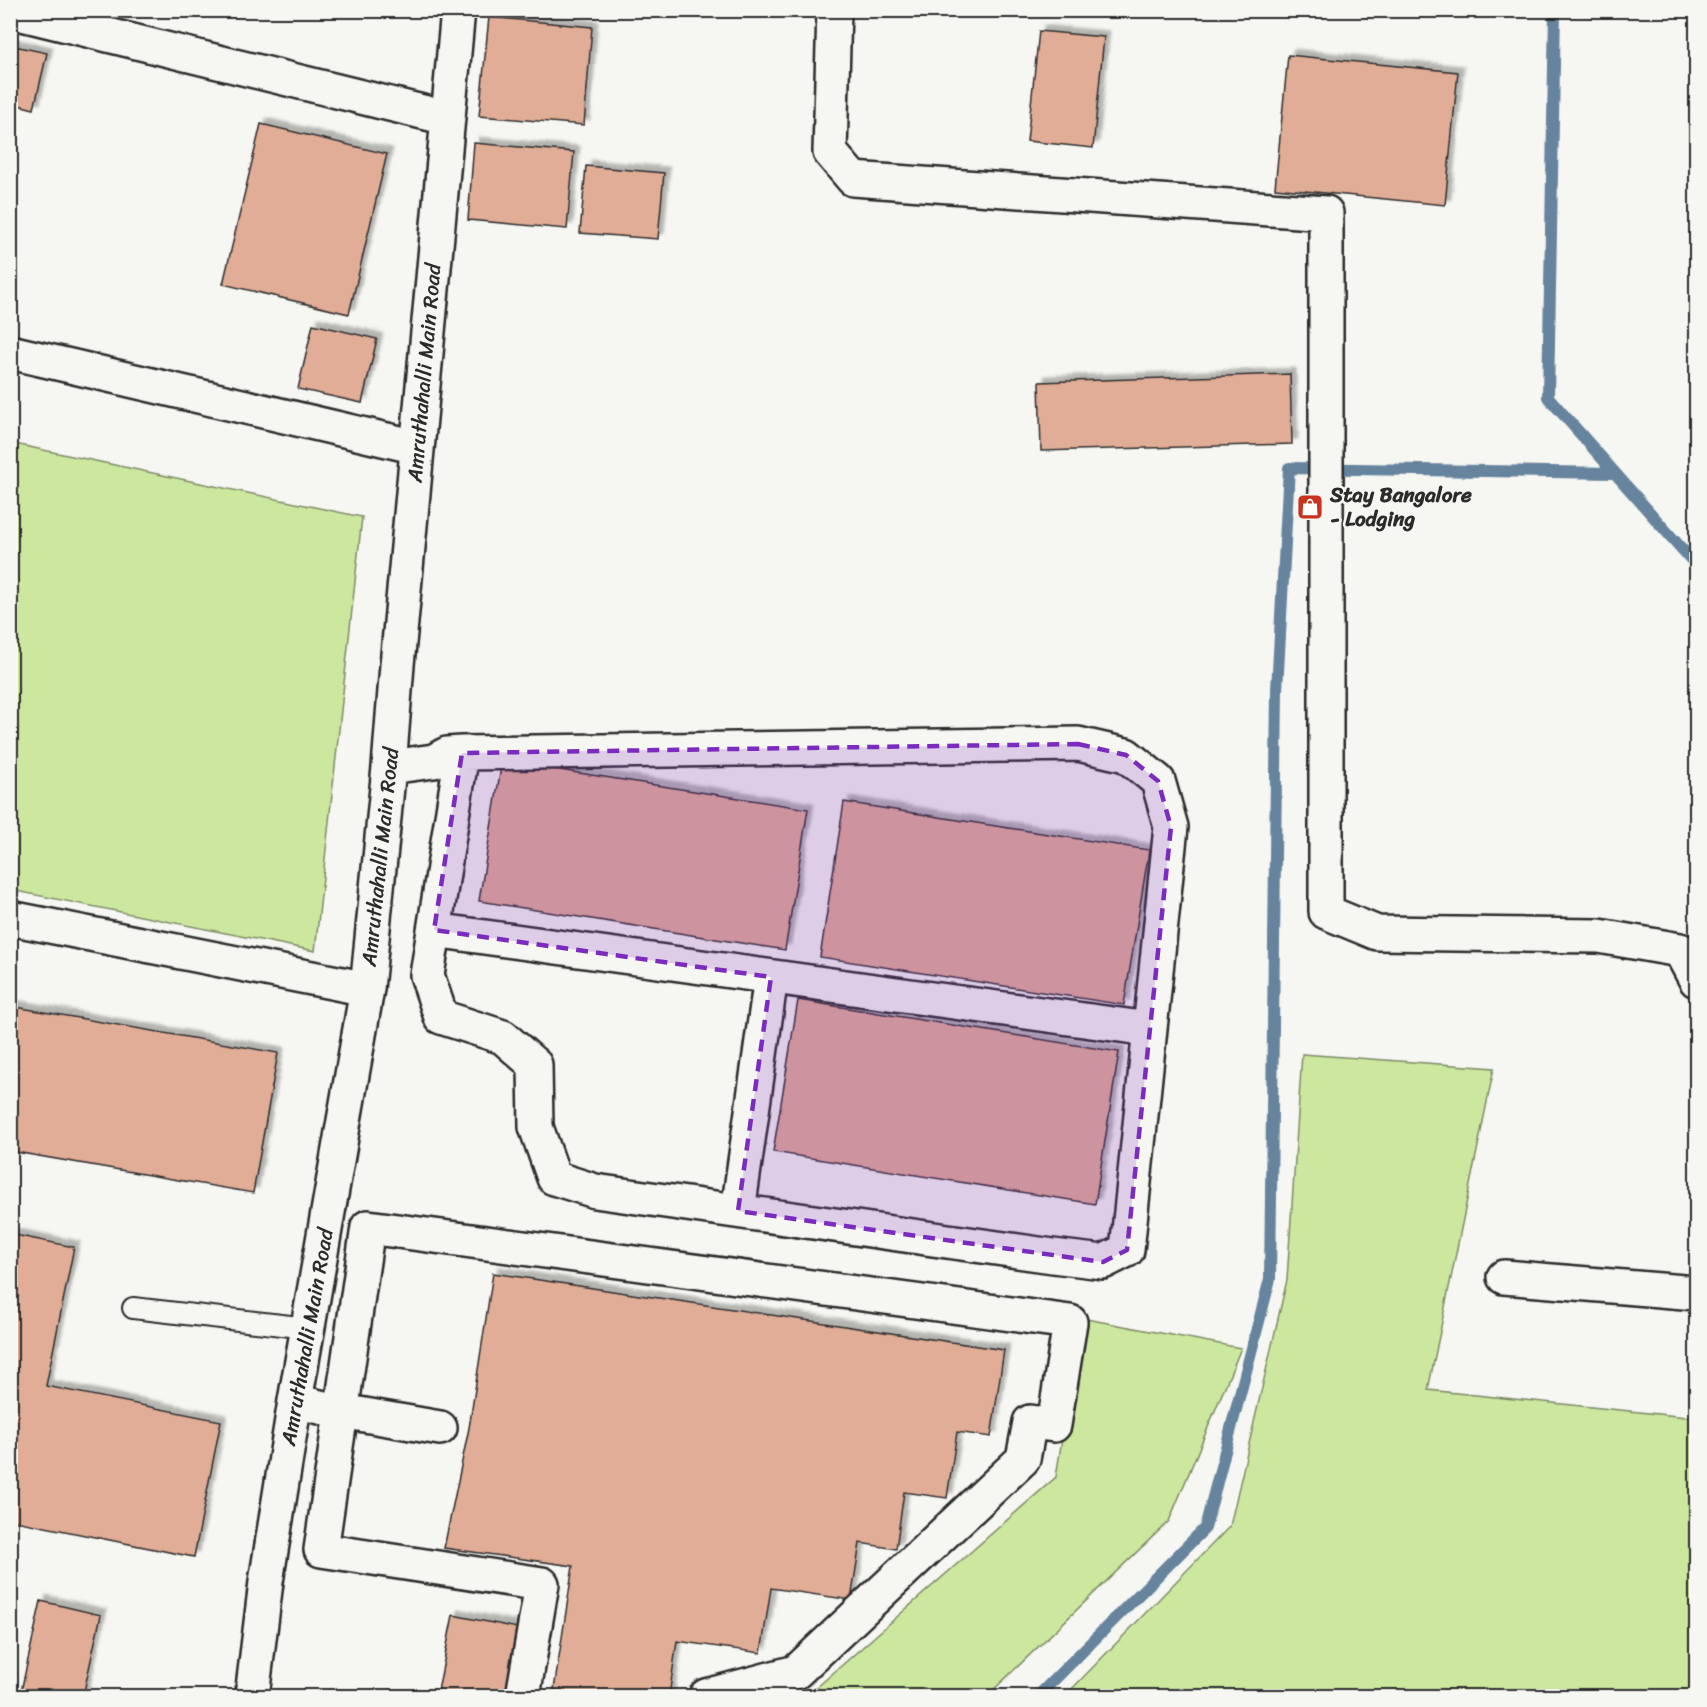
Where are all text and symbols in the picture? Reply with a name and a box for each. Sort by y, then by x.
street label: Amruthahalli Main Road [395,260,453,485]
place label: Stay Bangalore - Lodging [1329,476,1472,538]
shop icon: Stay Bangalore - Lodging [1295,492,1325,522]
street label: Amruthahalli Main Road [350,744,411,969]
street label: Amruthahalli Main Road [269,1224,345,1450]

